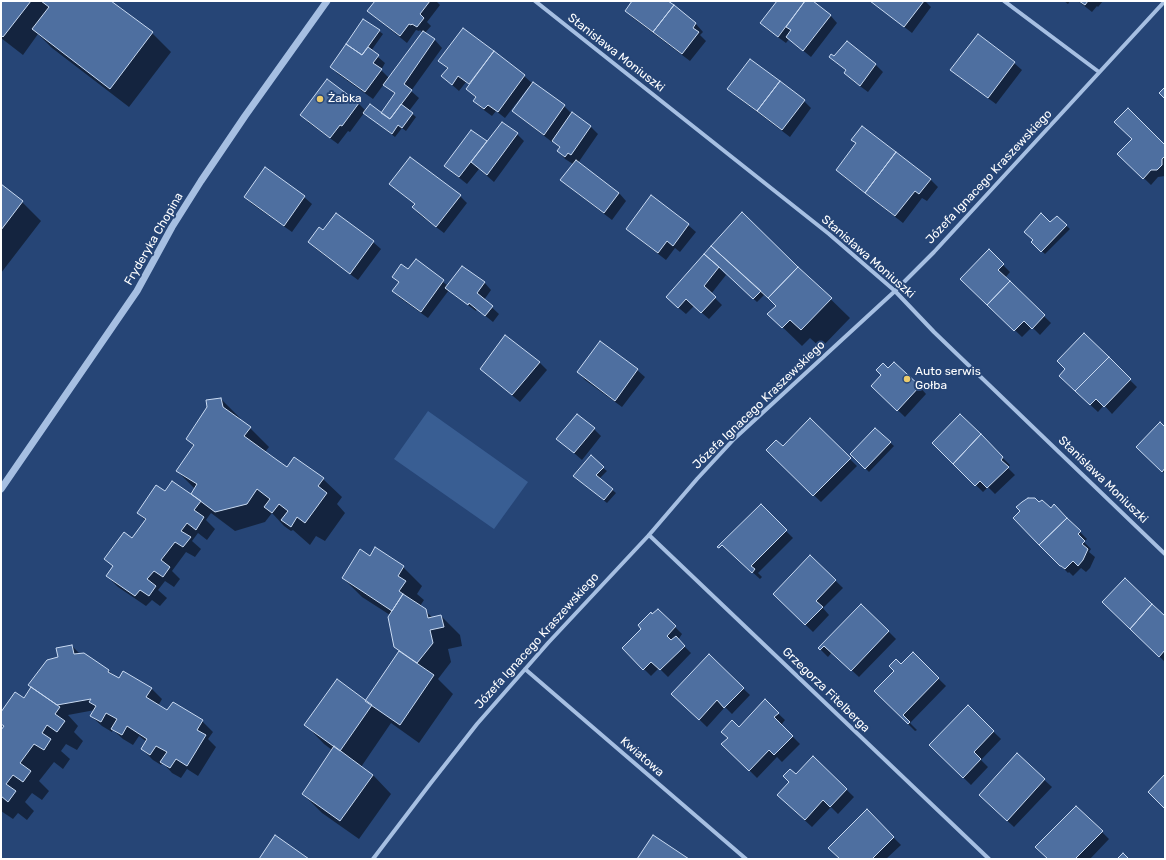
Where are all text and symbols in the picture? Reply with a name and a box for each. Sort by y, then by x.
street label: Stanisława Moniuszki [565,11,667,95]
place label: Żabka [328,92,362,106]
marker: Żabka [315,94,325,104]
street label: Józefa Ignacego Kraszewskiego [923,107,1055,247]
street label: Fryderyka Chopina [122,190,186,288]
street label: Stanisława Moniuszki [818,212,918,302]
street label: Józefa Ignacego Kraszewskiego [690,338,828,472]
place label: Auto serwis Gołba [915,365,981,393]
marker: Auto serwis Gołba [902,374,912,384]
street label: Stanisława Moniuszki [1055,433,1151,527]
street label: Józefa Ignacego Kraszewskiego [472,570,602,712]
street label: Grzegorza Fitelberga [779,645,873,735]
street label: Kwiatowa [617,734,667,780]

